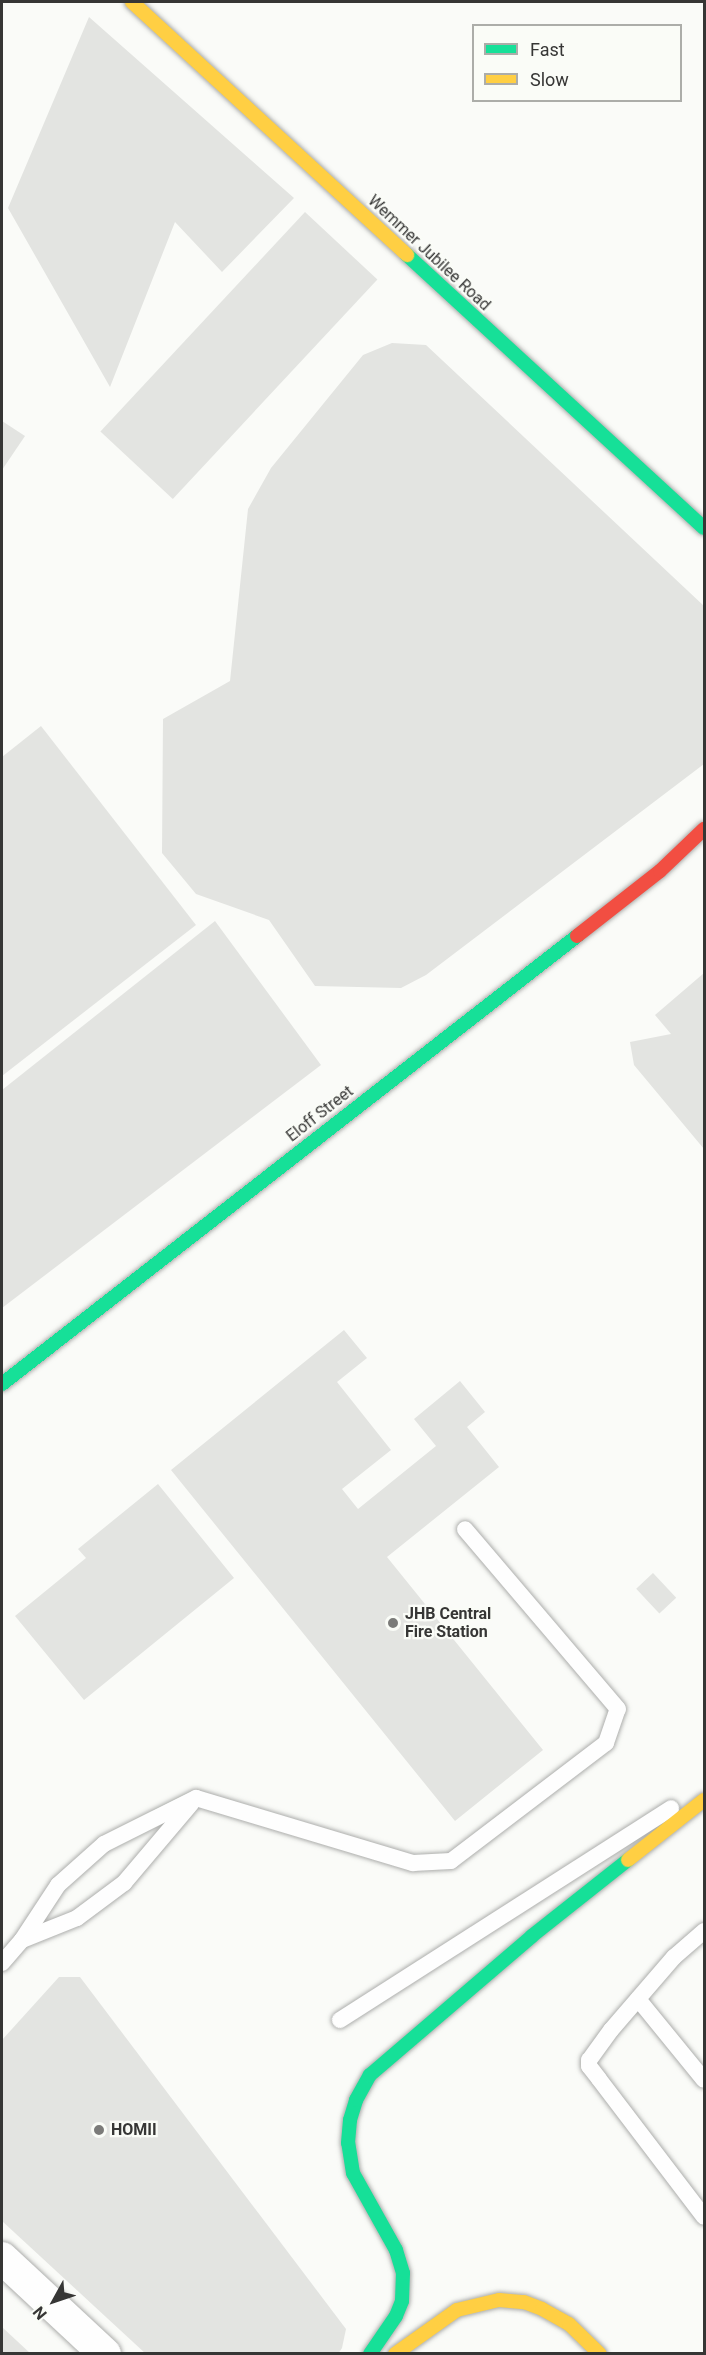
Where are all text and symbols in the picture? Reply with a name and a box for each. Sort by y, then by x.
legend [472,24,682,102]
text: Fast [530,39,565,60]
text: Slow [530,69,569,90]
street label: Wemmer Jubilee Road [364,191,494,315]
street label: Eloff Street [283,1082,357,1146]
place label: JHB Central Fire Station [405,1604,491,1642]
marker: JHB Central Fire Station [386,1616,400,1630]
place label: HOMII [111,2120,157,2140]
marker: HOMII [92,2123,106,2137]
north arrow [24,2271,84,2331]
text: N [29,2302,51,2323]

